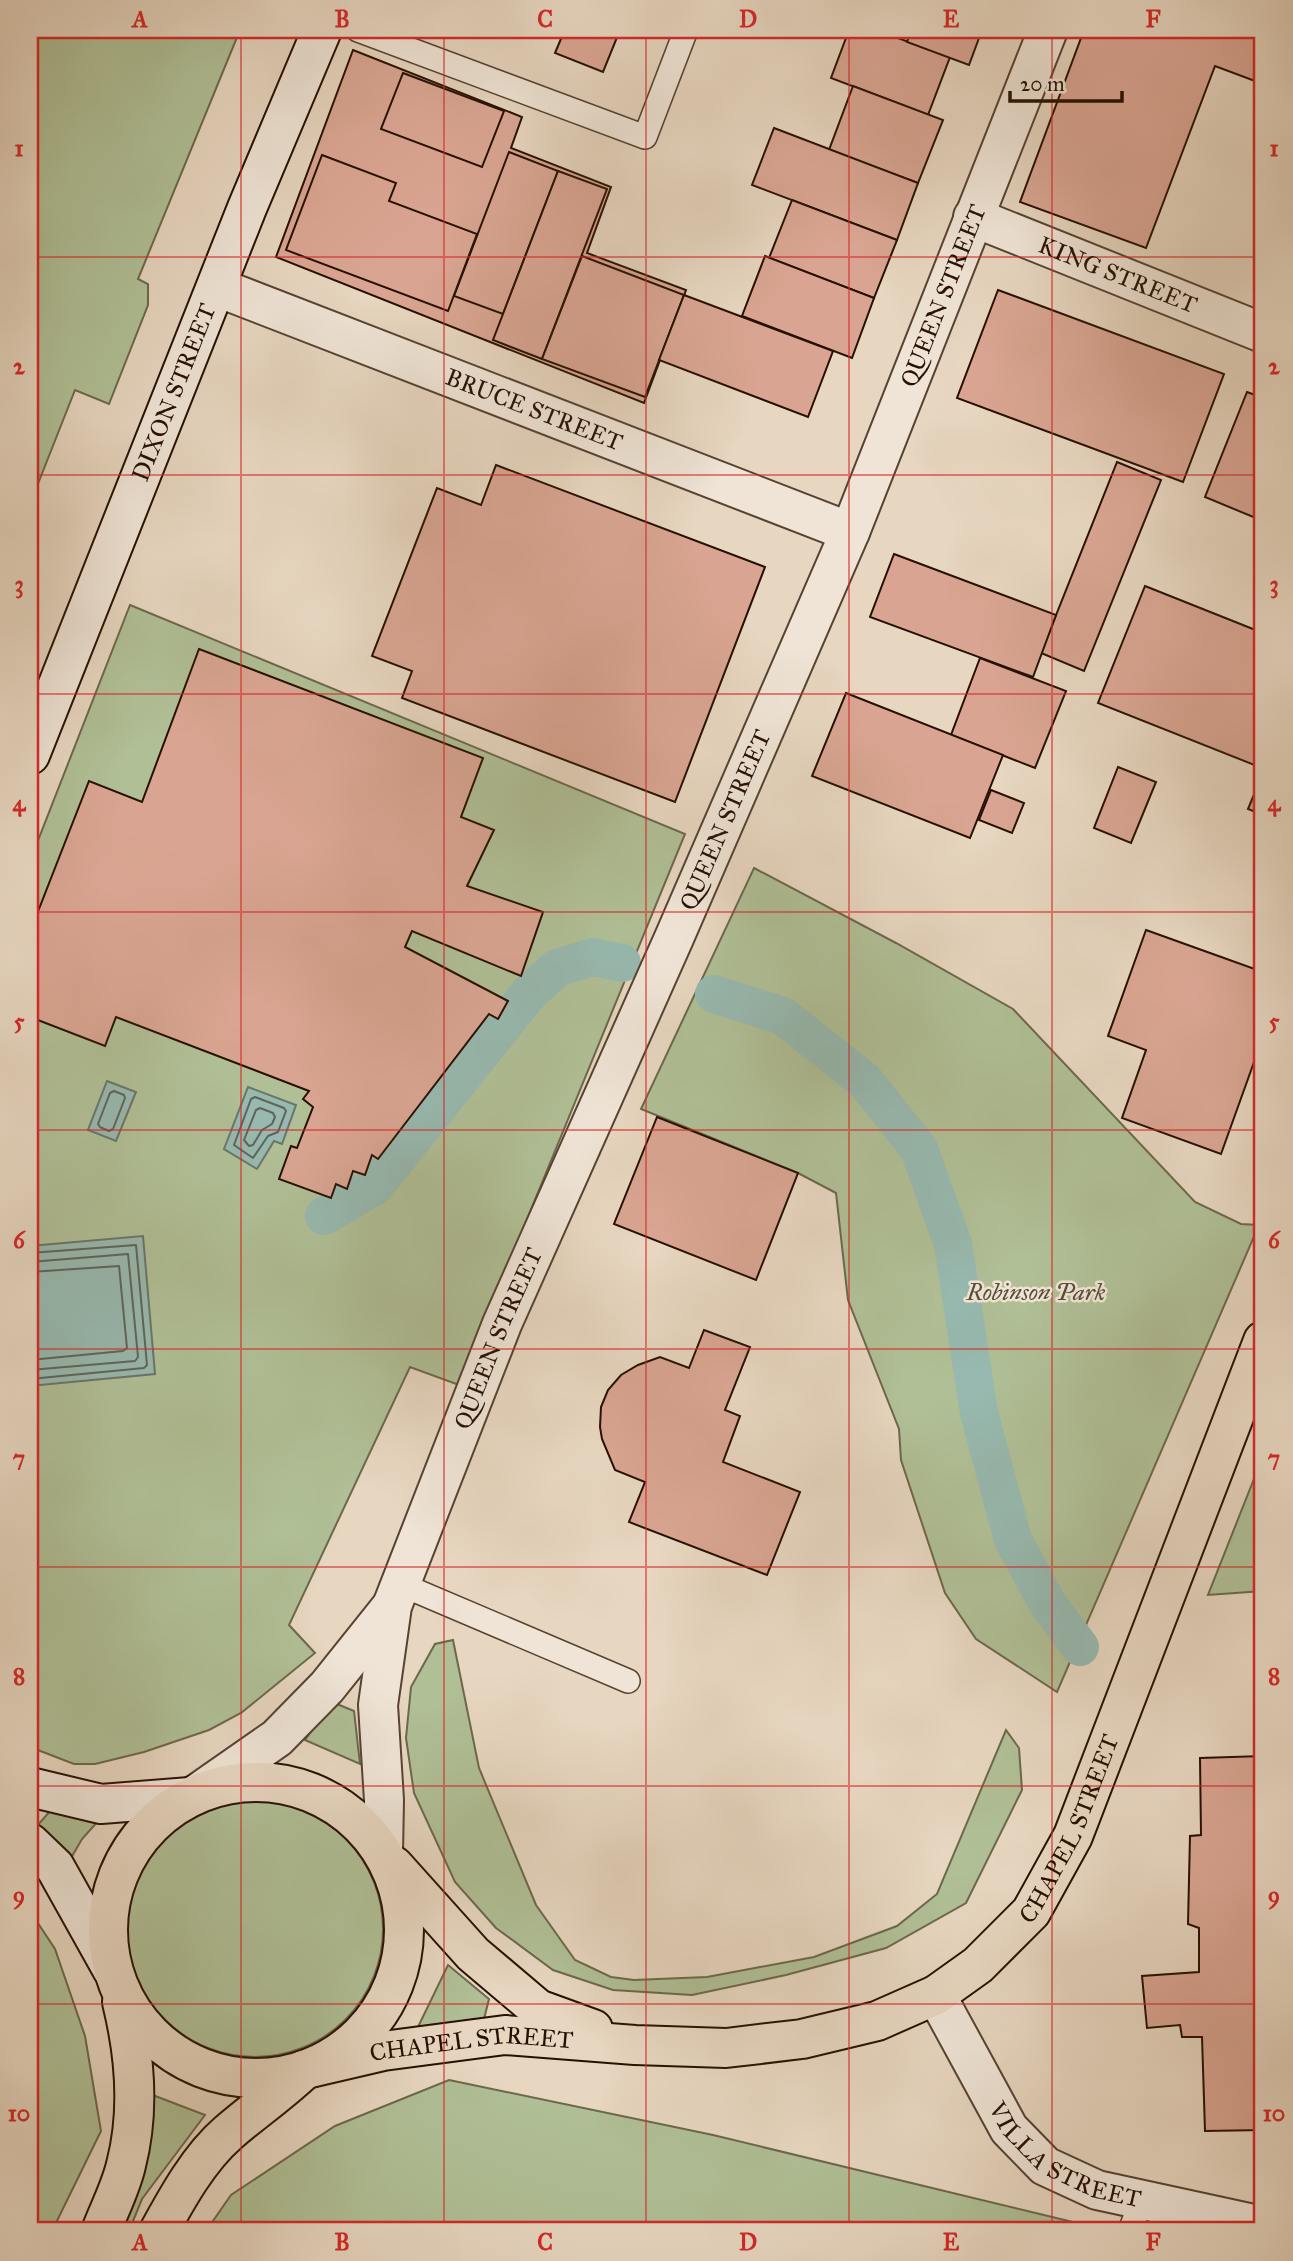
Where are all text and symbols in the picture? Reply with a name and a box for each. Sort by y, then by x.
text: A [130,5,148,33]
text: B [334,5,350,33]
text: C [537,5,553,33]
text: D [739,5,757,33]
text: E [943,5,960,33]
text: F [1145,5,1161,33]
scale bar [1010,60,1122,104]
text: 20 m [1020,71,1065,97]
text: 1 [14,134,24,162]
text: 1 [1269,134,1279,162]
street label: QUEEN STREET [894,200,993,391]
street label: KING STREET [1034,230,1201,320]
street label: DIXON STREET [125,299,223,486]
text: 2 [13,352,25,380]
text: 2 [1268,352,1280,380]
street label: BRUCE STREET [441,362,627,458]
text: 3 [14,570,24,599]
text: 3 [1269,570,1279,599]
street label: QUEEN STREET [673,725,777,915]
text: 4 [13,789,27,817]
text: 4 [1268,789,1282,817]
text: 5 [14,1007,25,1035]
text: 5 [1269,1007,1280,1035]
text: 6 [13,1226,26,1254]
text: 6 [1268,1226,1281,1254]
street label: QUEEN STREET [447,1243,549,1434]
park label: Robinson Park [966,1277,1106,1307]
text: 7 [13,1444,25,1472]
text: 7 [1268,1444,1280,1472]
text: 8 [13,1662,25,1690]
text: 8 [1268,1662,1280,1690]
street label: CHAPEL STREET [1013,1730,1126,1930]
text: 9 [13,1881,25,1910]
text: 9 [1268,1881,1280,1910]
street label: CHAPEL STREET [366,2020,575,2069]
street label: VILLA STREET [982,2096,1144,2214]
text: 10 [8,2099,30,2127]
text: 10 [1263,2099,1285,2127]
text: A [130,2228,148,2256]
text: B [334,2228,350,2256]
text: C [537,2228,553,2256]
text: D [739,2228,757,2256]
text: E [943,2228,960,2256]
text: F [1145,2228,1161,2256]

